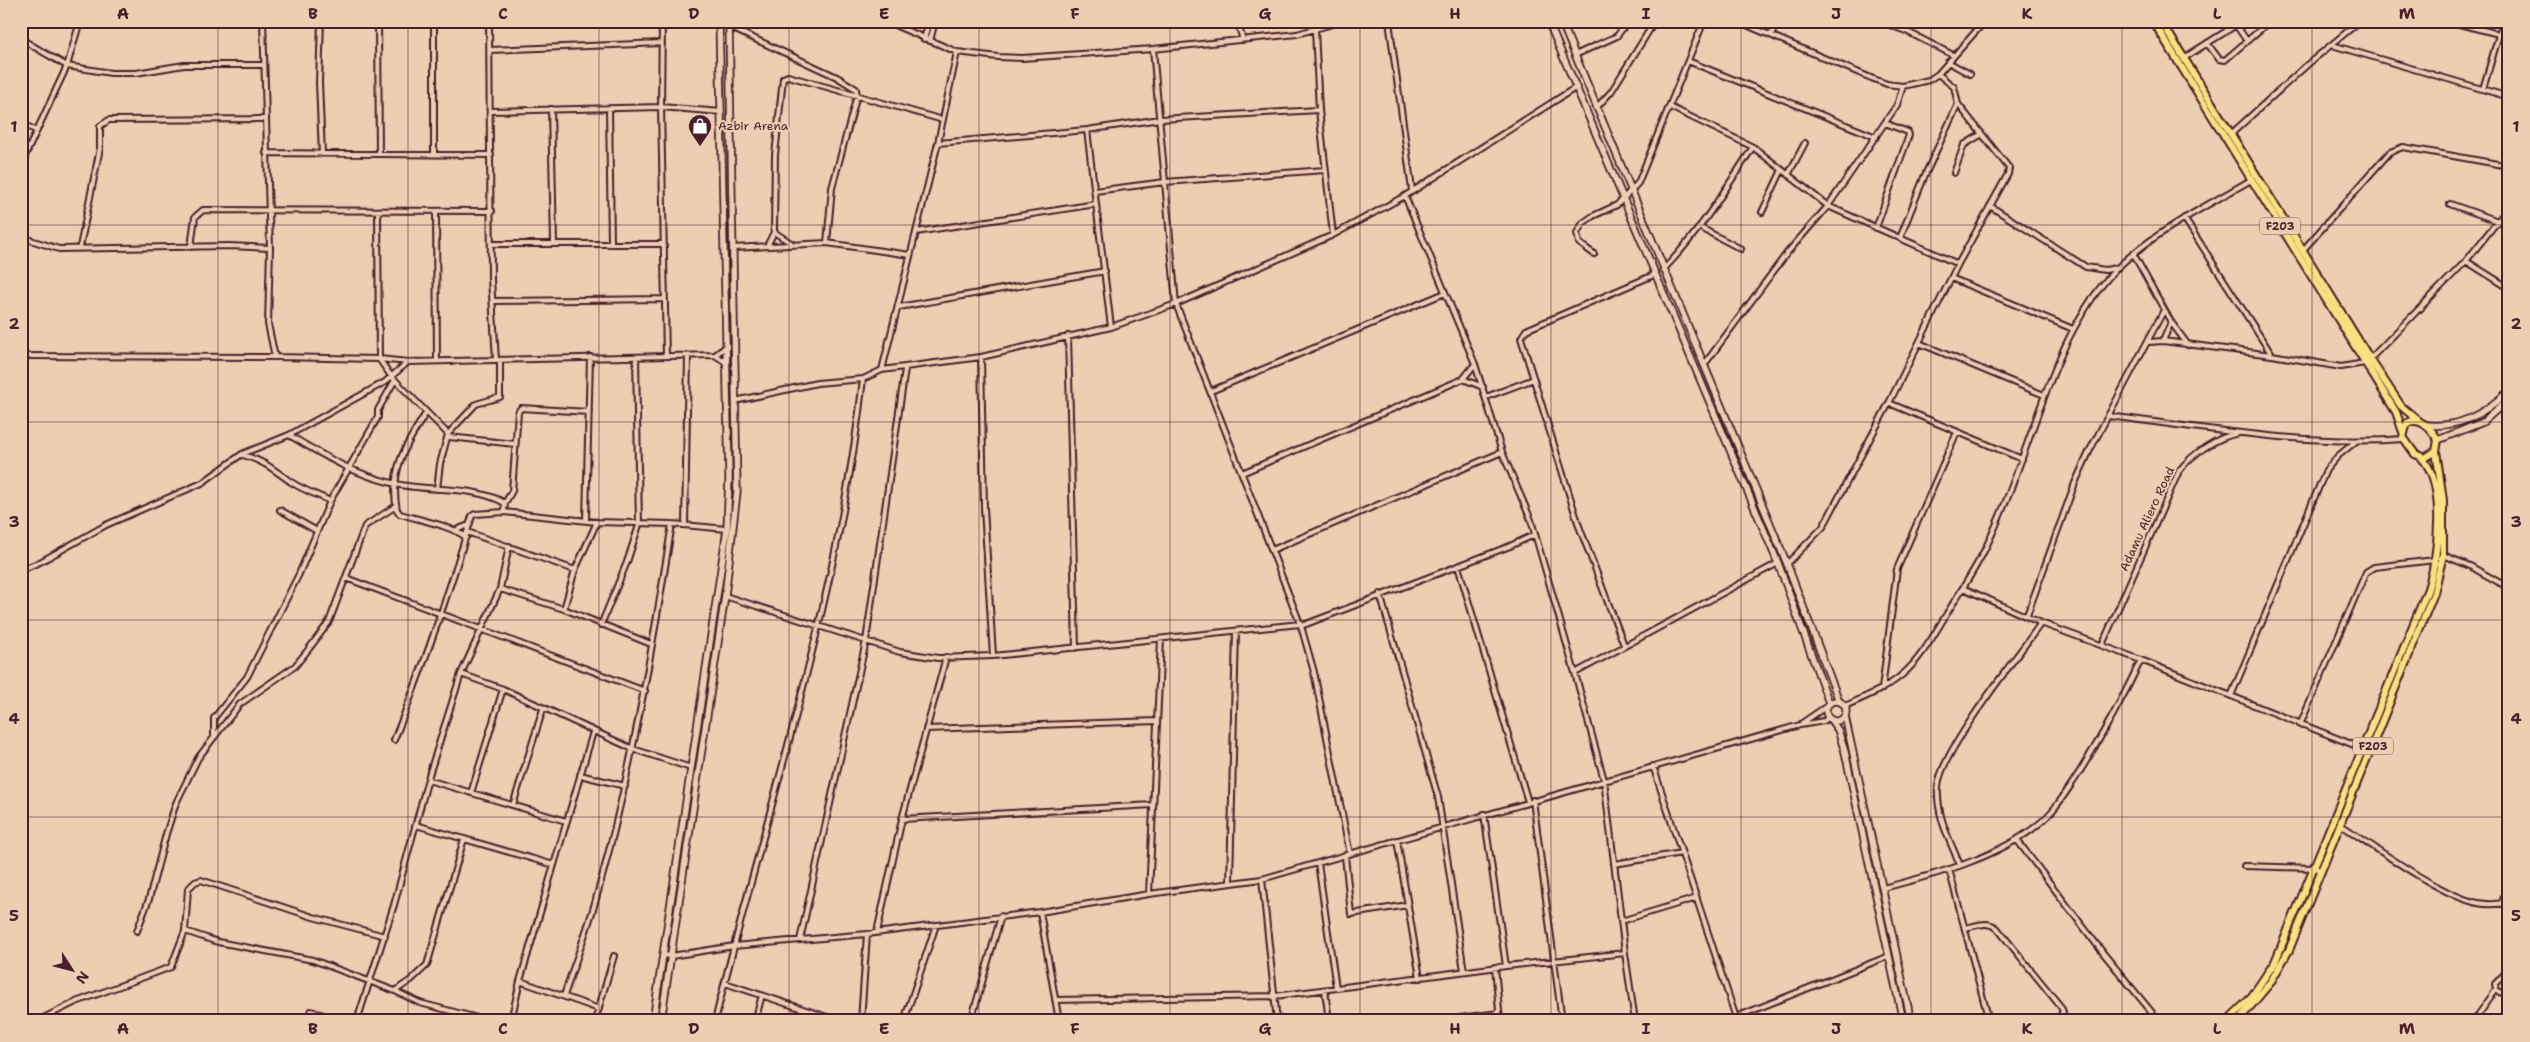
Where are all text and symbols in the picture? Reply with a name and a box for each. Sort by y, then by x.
text: A [117,3,129,24]
text: B [308,3,318,24]
text: C [498,3,508,24]
text: D [688,3,700,24]
text: E [879,3,889,24]
text: F [1070,3,1080,24]
text: G [1259,3,1272,24]
text: H [1449,3,1461,24]
text: I [1642,3,1651,24]
text: J [1831,3,1841,24]
text: K [2022,3,2033,24]
text: L [2213,3,2222,24]
text: M [2399,3,2416,24]
shop icon: Azbir Arena [687,113,713,147]
text: 1 [10,116,18,137]
text: 1 [2512,116,2520,137]
place label: Azbir Arena [718,118,789,134]
road number: F203 [2260,218,2300,235]
text: 2 [8,313,20,334]
text: 2 [2510,313,2522,334]
street label: Adamu Aliero Road [2116,464,2178,574]
text: 3 [8,511,20,532]
text: 3 [2510,511,2522,532]
text: 4 [8,708,20,729]
text: 4 [2510,708,2522,729]
road number: F203 [2353,738,2393,754]
text: 5 [9,905,19,926]
text: 5 [2511,905,2521,926]
north arrow [48,944,98,994]
text: N [72,968,93,987]
text: A [117,1018,129,1039]
text: B [308,1018,318,1039]
text: C [498,1018,508,1039]
text: D [688,1018,700,1039]
text: E [879,1018,889,1039]
text: F [1070,1018,1080,1039]
text: G [1259,1018,1272,1039]
text: H [1449,1018,1461,1039]
text: I [1642,1018,1651,1039]
text: J [1831,1018,1841,1039]
text: K [2022,1018,2033,1039]
text: L [2213,1018,2222,1039]
text: M [2399,1018,2416,1039]

